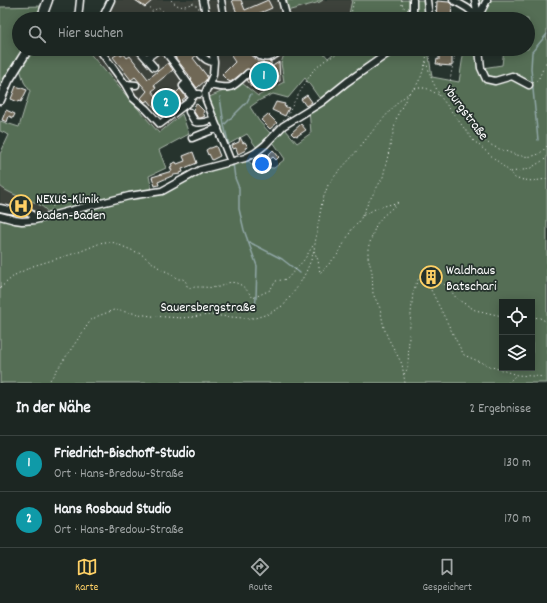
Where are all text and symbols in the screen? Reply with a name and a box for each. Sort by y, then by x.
search box [12,12,535,56]
icon: search [26,23,48,45]
text: Hier suchen [58,23,123,45]
pin: 1 [251,61,277,91]
street label: Yburgstraße [438,82,493,145]
pin: 2 [153,88,179,118]
your location [252,154,272,174]
place label: NEXUS-Klinik Baden-Baden [36,190,106,226]
hospital icon: NEXUS-Klinik Baden-Baden [8,193,34,219]
place label: Waldhaus Batschari [446,261,497,297]
building icon: Waldhaus Batschari [418,264,444,290]
street label: Sauersbergstraße [160,298,256,318]
map controls [499,299,535,371]
button: locate [499,299,535,335]
button: layers [499,335,535,371]
text: In der Nähe [16,397,91,421]
text: 2 Ergebnisse [470,400,531,419]
text: Friedrich-Bischoff-Studio [54,443,195,465]
text: 1 [28,454,30,473]
text: 130 m [503,454,531,473]
text: Ort · Hans-Bredow-Straße [54,465,183,484]
text: Hans Rosbaud Studio [54,499,171,521]
text: 2 [26,510,32,529]
text: 170 m [504,510,531,529]
text: Ort · Hans-Bredow-Straße [54,521,183,540]
tab: Karte [75,556,98,596]
tab: Route [248,556,272,596]
tab: Gespeichert [423,556,472,596]

